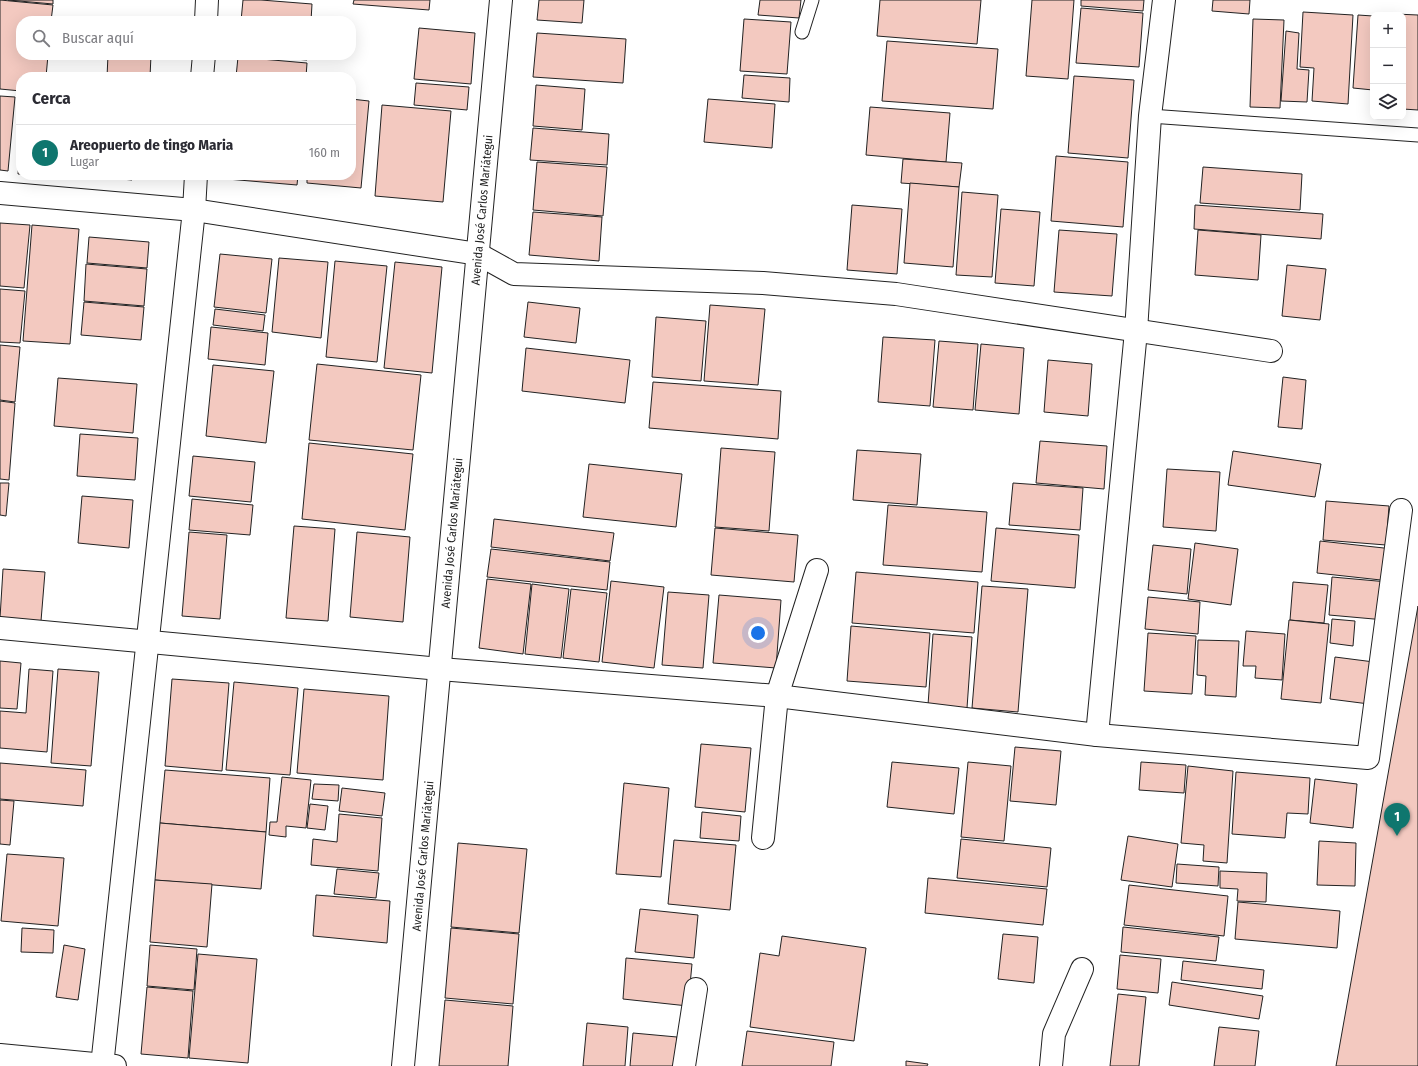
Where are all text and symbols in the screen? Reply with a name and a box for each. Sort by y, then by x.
map controls [1370,12,1406,120]
button: + [1370,12,1406,48]
search box [16,16,356,60]
icon: search [30,27,52,49]
text: Buscar aquí [62,29,134,47]
button: − [1370,48,1406,84]
button: layers [1370,84,1406,120]
text: Cerca [32,88,71,109]
street label: Avenida José Carlos Mariátegui [468,134,496,286]
text: Areopuerto de tingo Maria [70,136,233,154]
text: 1 [42,145,48,160]
text: 160 m [309,145,340,160]
text: Lugar [70,154,99,169]
street label: Avenida José Carlos Mariátegui [438,457,466,609]
your location [748,623,768,643]
street label: Avenida José Carlos Mariátegui [409,780,437,932]
pin: 1 [1384,803,1410,836]

